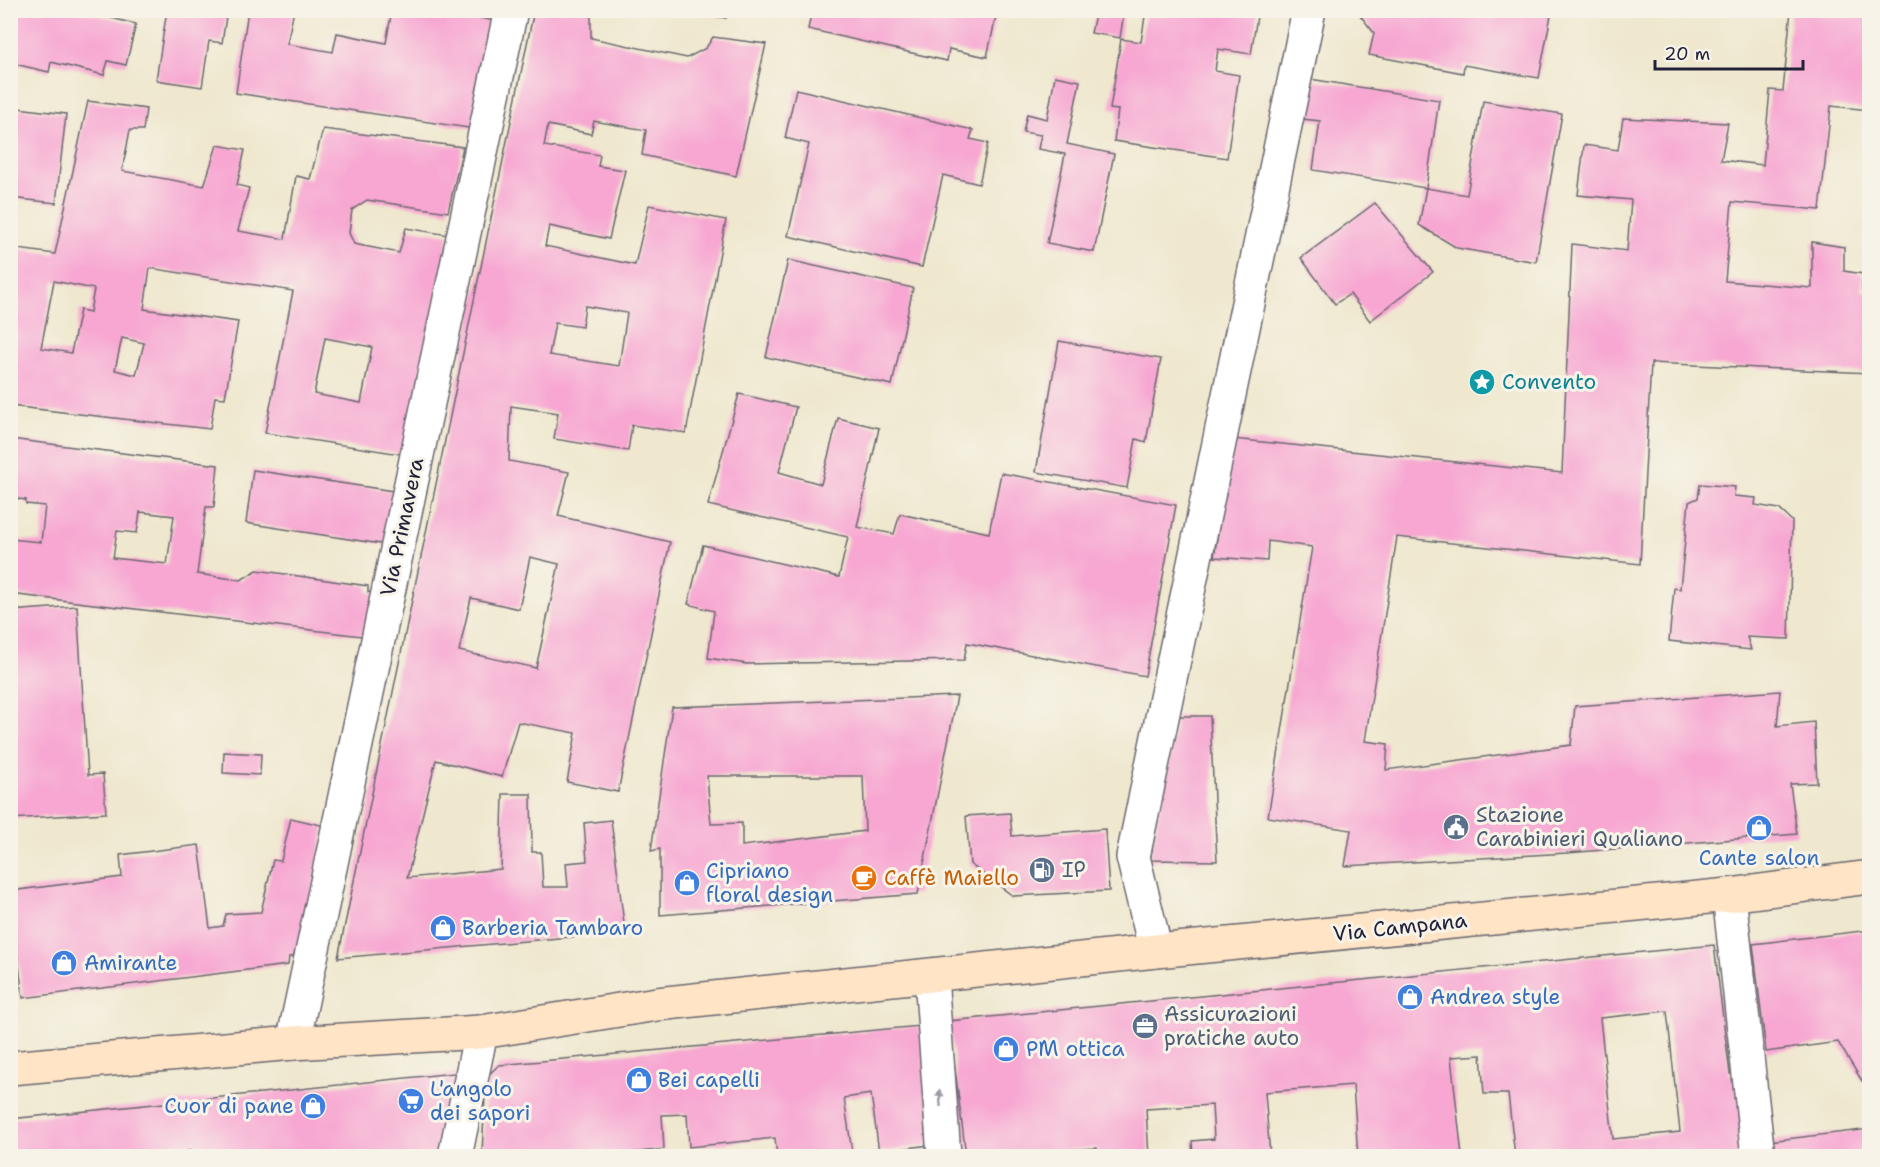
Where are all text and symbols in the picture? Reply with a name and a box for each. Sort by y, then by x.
scale bar [1655,33,1804,71]
text: 20 m [1664,42,1710,66]
place icon: Convento [1467,367,1497,397]
place label: Convento [1502,368,1596,396]
street label: Via Primavera [374,455,430,599]
place label: Stazione Carabinieri Qualiano [1476,801,1683,853]
public building icon: Stazione Carabinieri Qualiano [1441,812,1471,842]
shop icon: Cante salon [1744,813,1774,843]
place label: Cante salon [1699,844,1819,872]
fuel station icon: IP [1027,855,1057,885]
place label: IP [1062,856,1086,884]
place label: Cipriano floral design [706,857,833,909]
cafe icon: Caffè Maiello [849,863,879,893]
place label: Caffè Maiello [884,864,1019,892]
shop icon: Cipriano floral design [672,868,702,898]
street label: Via Campana [1332,906,1468,948]
shop icon: Barberia Tambaro [428,913,458,943]
place label: Barberia Tambaro [462,914,643,942]
shop icon: Amirante [49,948,79,978]
place label: Amirante [84,949,177,977]
shop icon: Andrea style [1395,982,1425,1012]
place label: Andrea style [1430,983,1560,1011]
place label: Assicurazioni pratiche auto [1164,1000,1299,1052]
office icon: Assicurazioni pratiche auto [1130,1011,1160,1041]
shop icon: PM ottica [991,1034,1021,1064]
place label: PM ottica [1026,1035,1125,1063]
shop icon: Bei capelli [624,1065,654,1095]
place label: Bei capelli [658,1066,760,1094]
place label: L'angolo dei sapori [430,1075,530,1127]
supermarket icon: L'angolo dei sapori [396,1086,426,1116]
one-way arrow [935,1089,944,1108]
shop icon: Cuor di pane [298,1091,328,1121]
place label: Cuor di pane [164,1092,294,1120]

